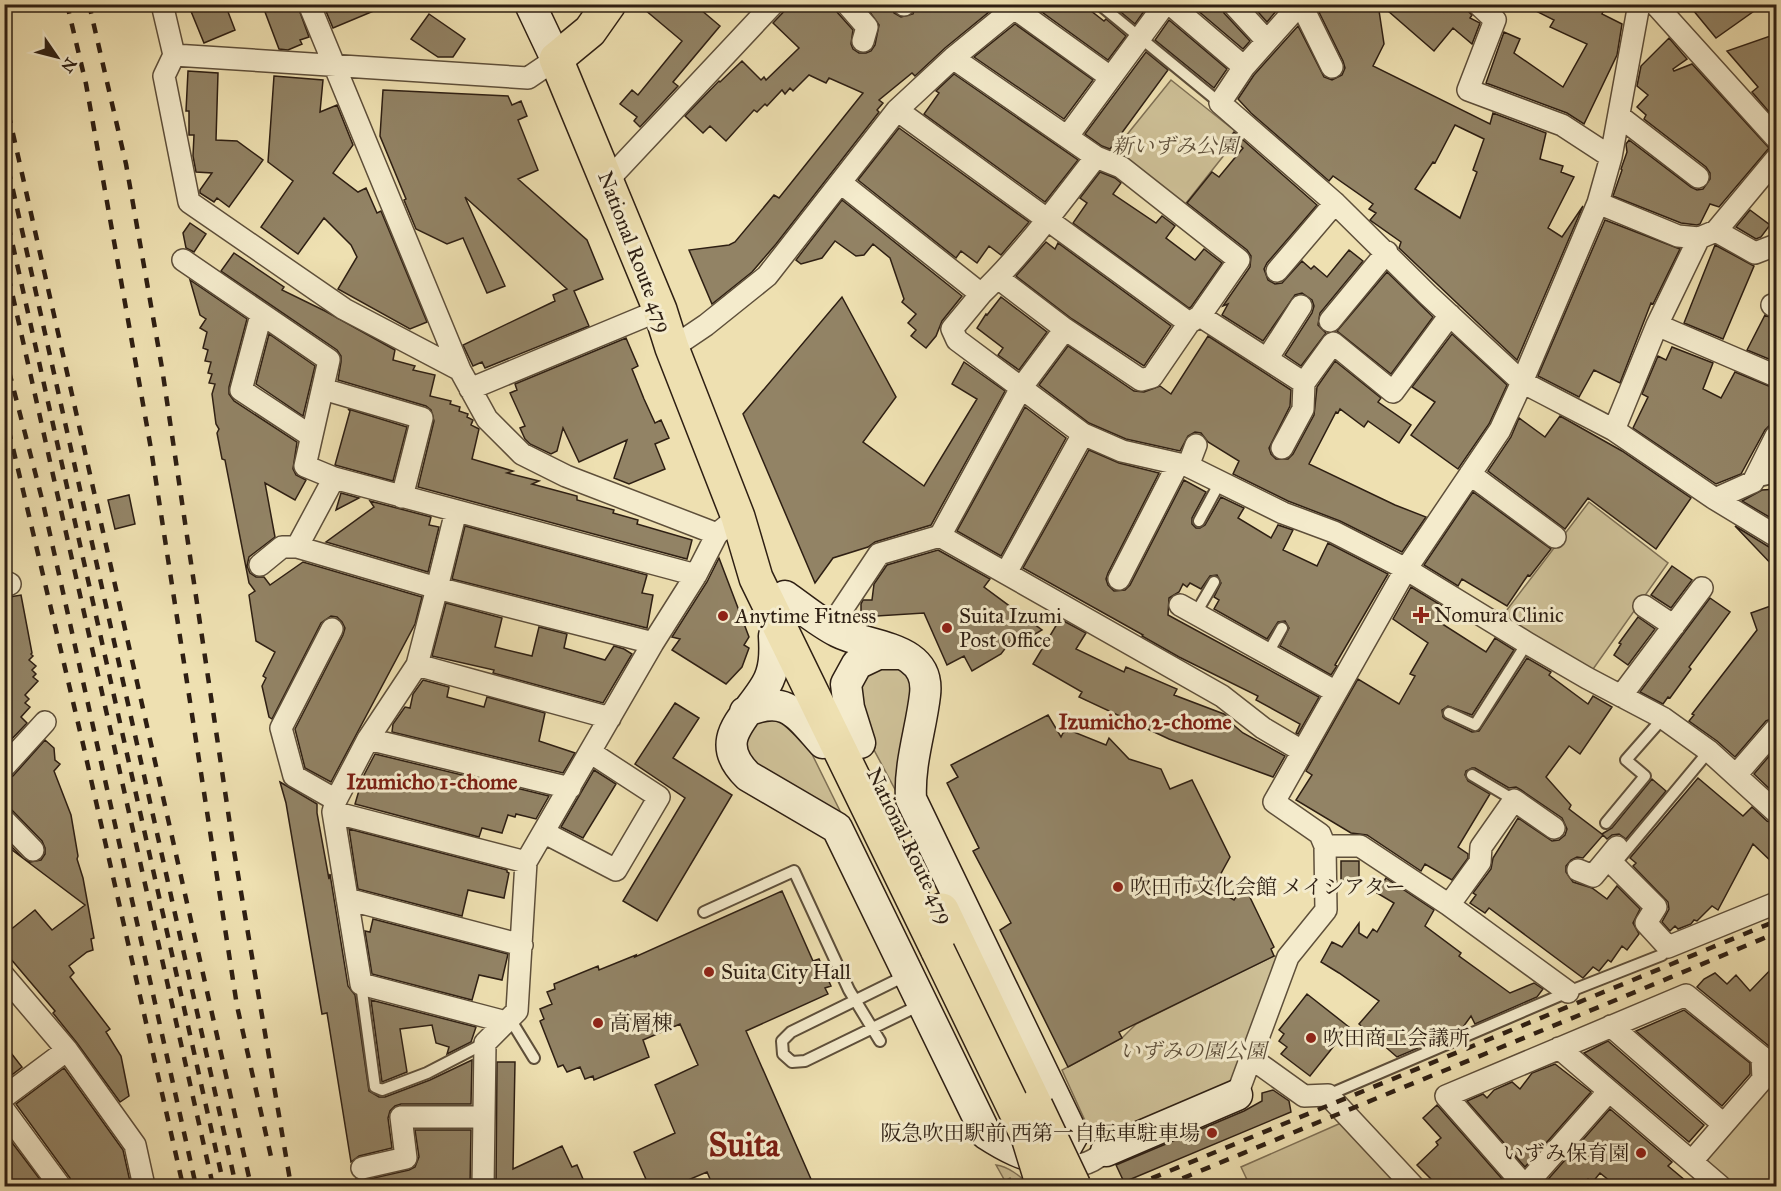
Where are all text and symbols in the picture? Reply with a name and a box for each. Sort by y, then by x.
north arrow [27,27,87,87]
text: N [57,54,81,77]
park label: 新いずみ公園 [1112,133,1241,159]
street label: National Route 479 [592,168,678,336]
place label: Nomura Clinic [1434,602,1564,628]
place label: Anytime Fitness [734,603,876,629]
place label: Suita Izumi Post Office [959,603,1062,653]
marker: Nomura Clinic [1412,606,1430,624]
marker: Anytime Fitness [716,609,730,623]
marker: Suita Izumi Post Office [940,621,954,635]
district label: Izumicho 2-chome [1058,708,1232,735]
street label: National Route 479 [861,763,959,929]
district label: Izumicho 1-chome [347,768,517,795]
place label: 吹田市文化会館 メイシアター [1130,874,1406,900]
marker: 吹田市文化会館 メイシアター [1111,880,1125,894]
place label: Suita City Hall [721,959,851,985]
marker: Suita City Hall [702,965,716,979]
place label: 高層棟 [610,1010,673,1036]
marker: 高層棟 [591,1016,605,1030]
place label: 吹田商工会議所 [1323,1025,1470,1051]
marker: 吹田商工会議所 [1304,1031,1318,1045]
park label: いずみの園公園 [1120,1038,1269,1064]
place label: 阪急吹田駅前 西第一自転車駐車場 [880,1120,1200,1146]
district label: Suita [708,1125,781,1165]
marker: 阪急吹田駅前 西第一自転車駐車場 [1205,1126,1219,1140]
place label: いずみ保育園 [1503,1140,1629,1166]
marker: いずみ保育園 [1634,1146,1648,1160]

